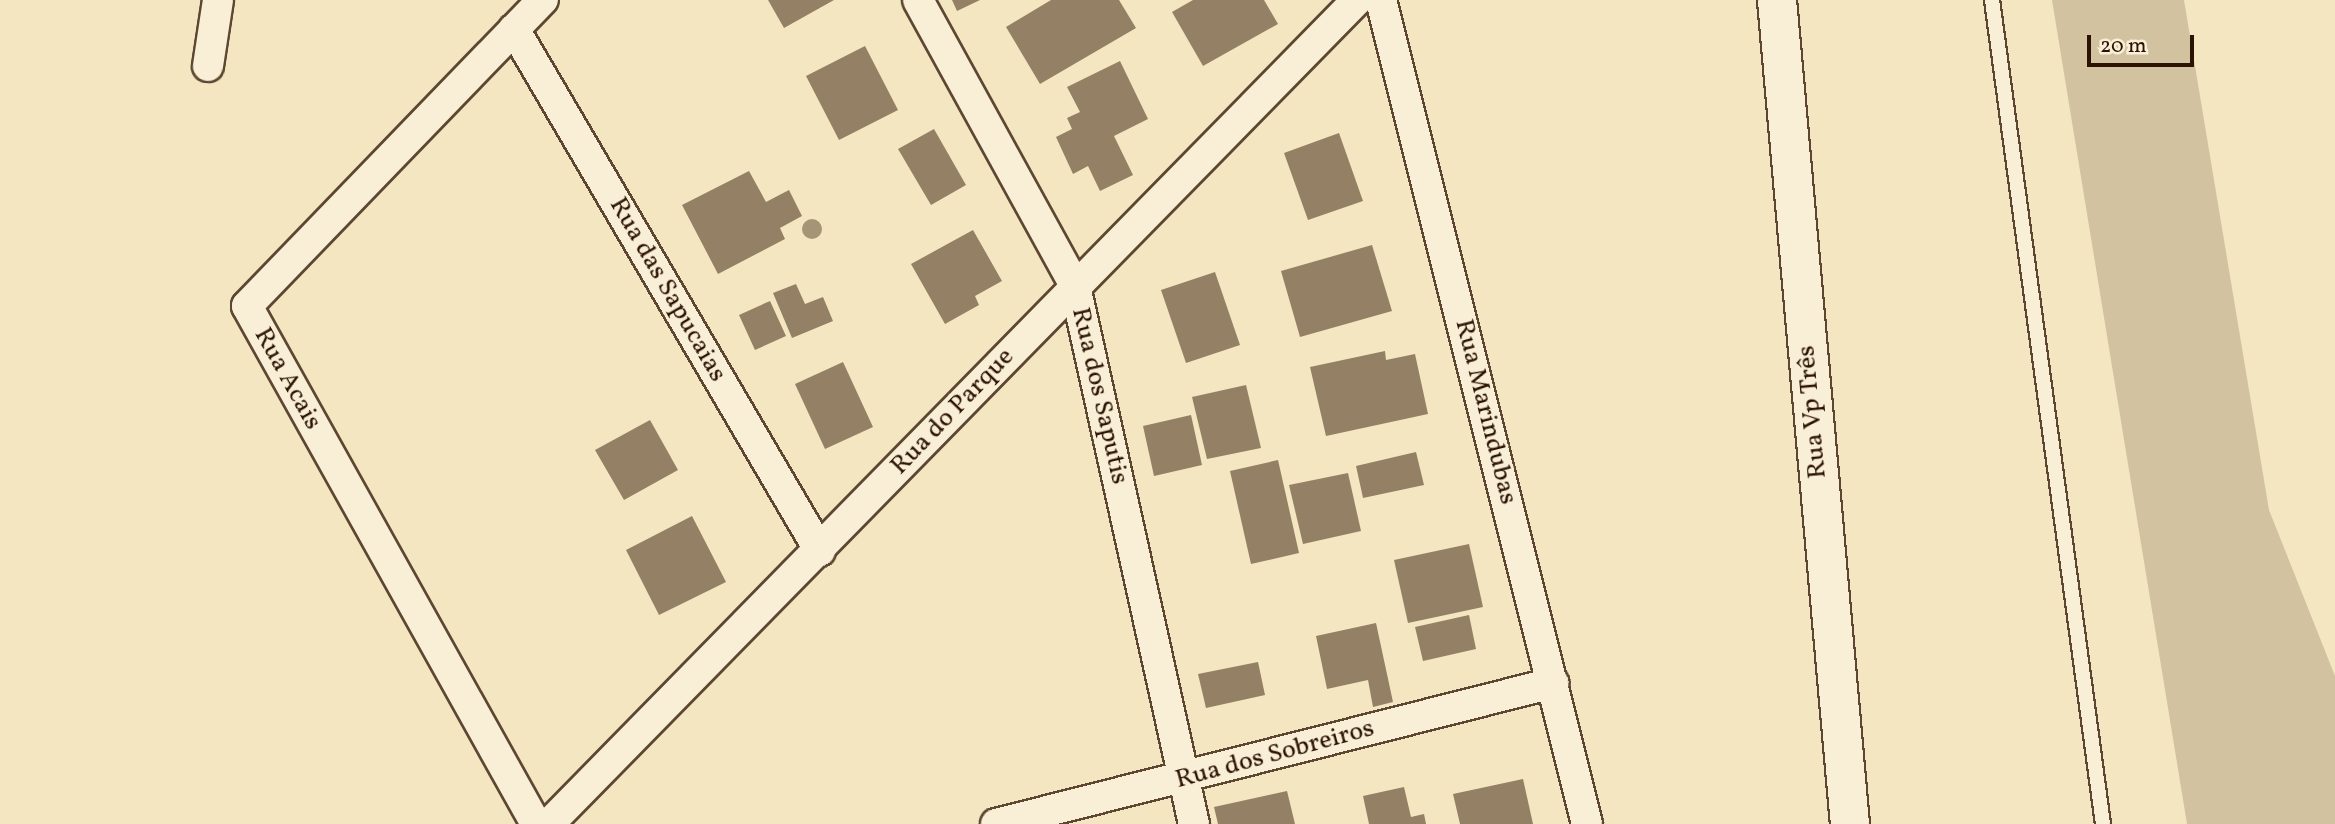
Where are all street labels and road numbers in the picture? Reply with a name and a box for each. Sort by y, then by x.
street label: Rua das Sapucaias [602,192,732,388]
street label: Rua dos Saputis [1064,305,1134,487]
street label: Rua Marindubas [1447,316,1523,508]
street label: Rua Acais [246,323,328,435]
street label: Rua do Parque [885,342,1021,482]
street label: Rua Vp Três [1792,343,1834,481]
street label: Rua dos Sobreiros [1172,713,1378,797]

